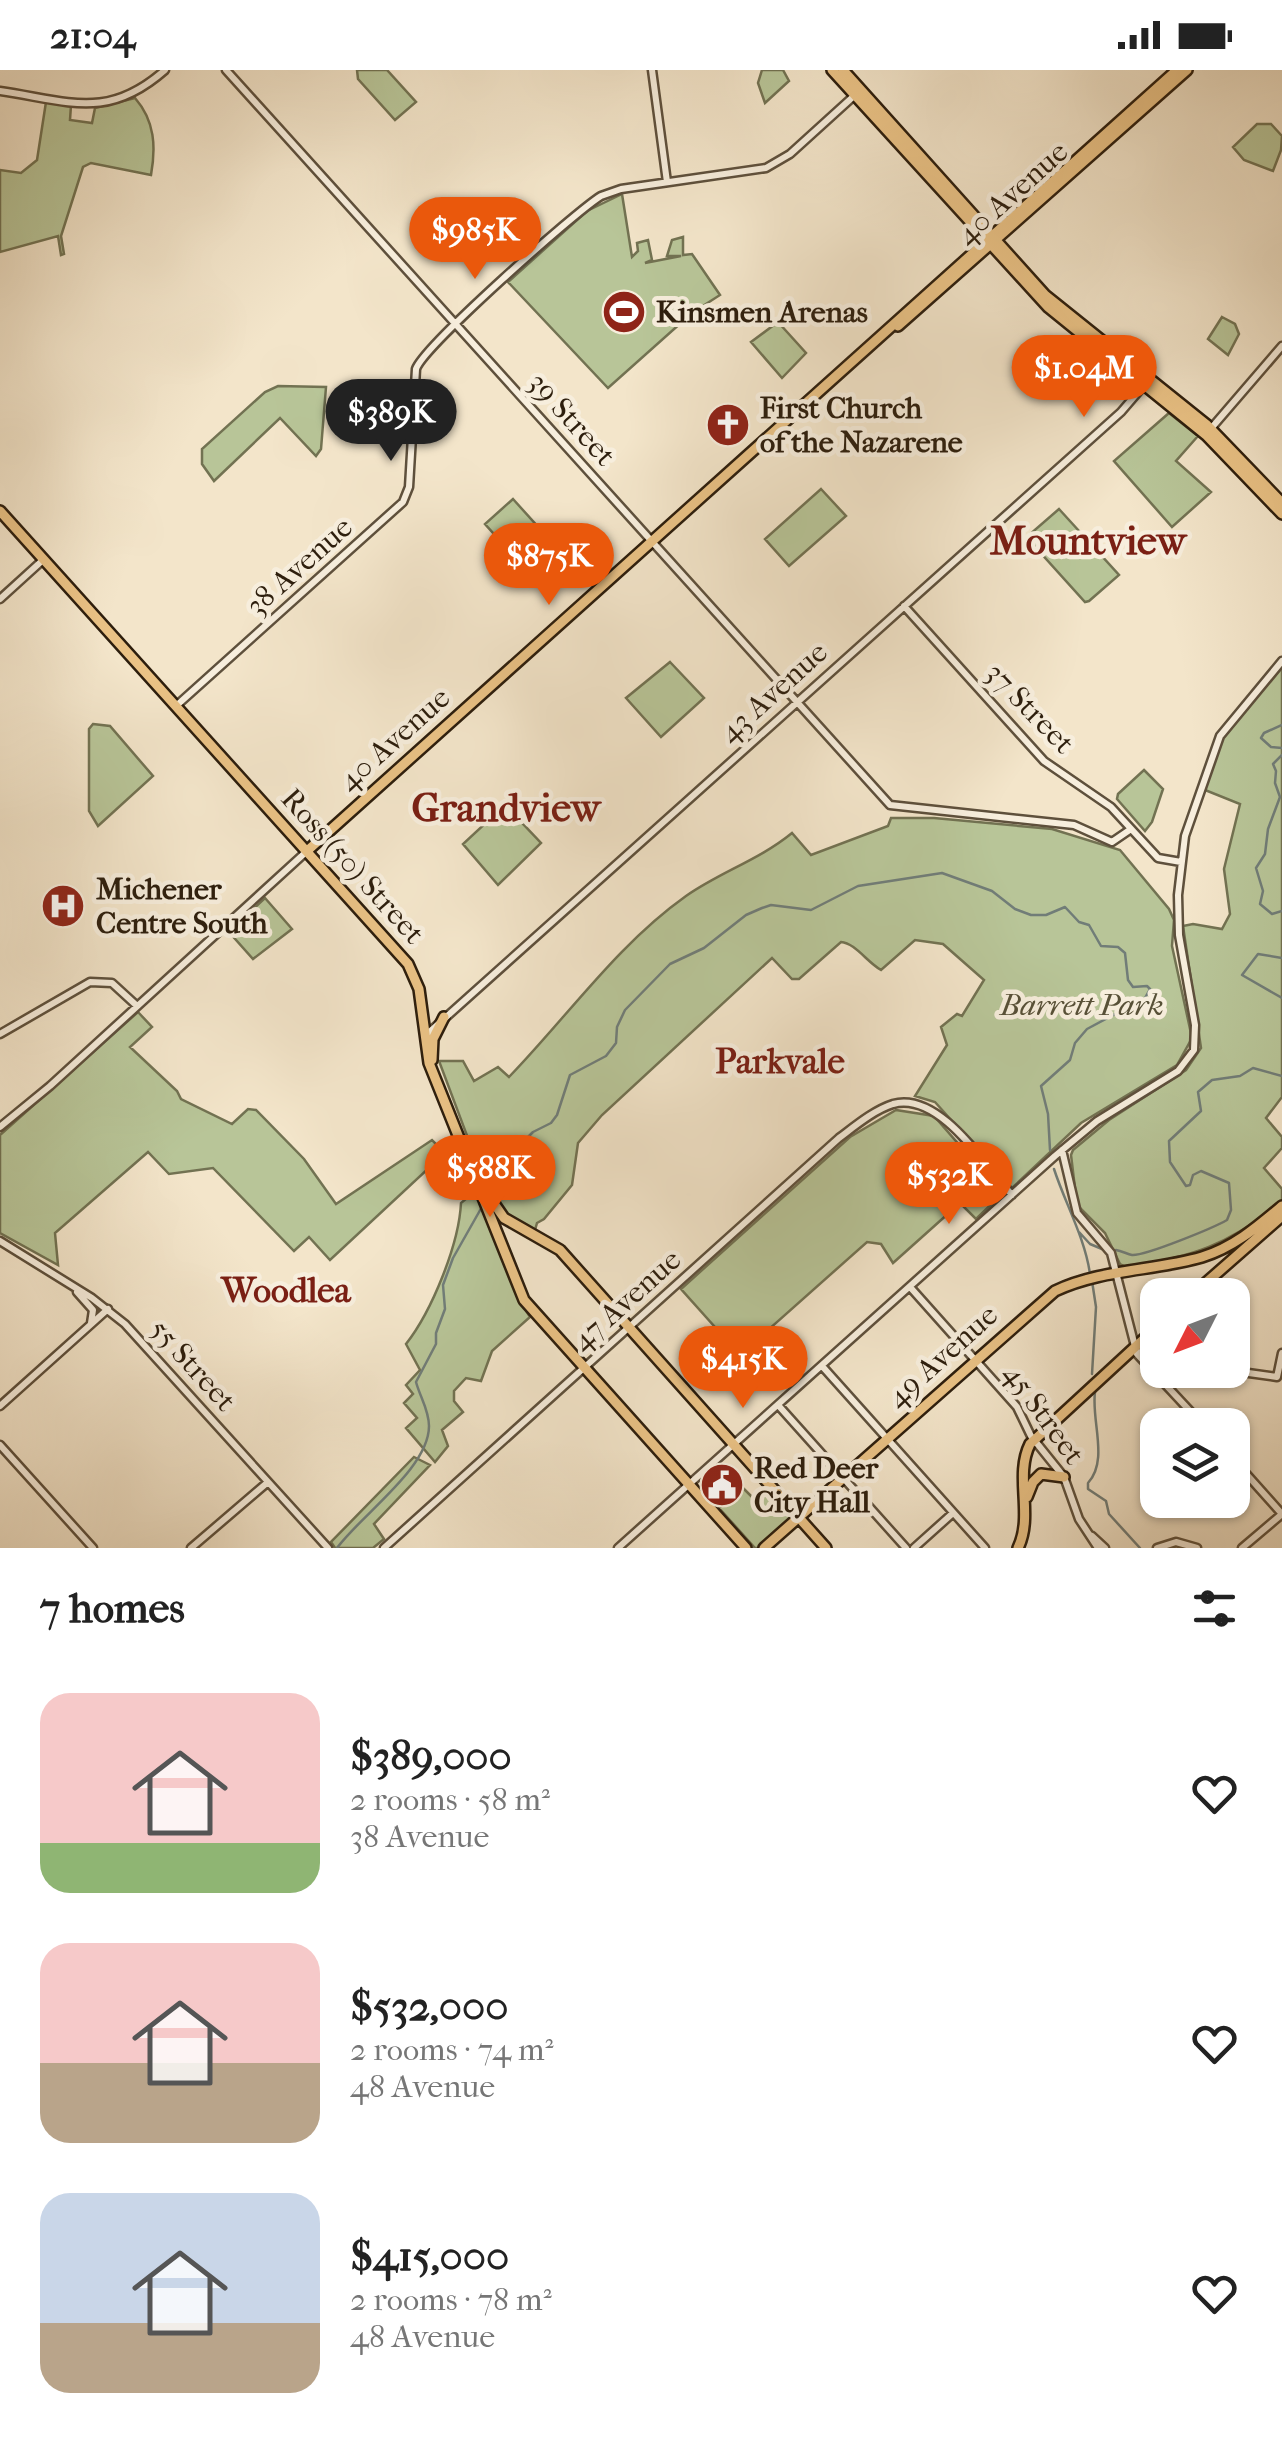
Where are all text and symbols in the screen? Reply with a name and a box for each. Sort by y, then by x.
text: 21:04 [50,13,135,58]
street label: 40 Avenue [950,134,1075,252]
pin: $985K [405,197,545,282]
text: $985K [431,211,519,248]
sports icon: Kinsmen Arenas [601,289,647,335]
place label: Kinsmen Arenas [656,295,868,330]
pin: $1.04M [1003,335,1165,420]
text: $1.04M [1034,349,1134,386]
street label: 39 Street [521,365,623,473]
pin: $389K [321,379,461,464]
place label: First Church of the Nazarene [760,391,963,460]
text: $389K [348,393,434,430]
church icon: First Church of the Nazarene [705,402,751,448]
street label: 38 Avenue [239,510,360,623]
district label: Mountview [990,518,1189,564]
pin: $875K [479,523,619,608]
text: $875K [506,537,592,574]
street label: 43 Avenue [712,635,835,750]
street label: 37 Street [978,656,1081,761]
street label: 40 Avenue [332,680,457,798]
street label: Ross (50) Street [274,781,432,951]
district label: Grandview [411,785,603,831]
place label: Michener Centre South [96,872,269,941]
hospital icon: Michener Centre South [40,883,86,929]
park label: Barrett Park [998,988,1164,1023]
district label: Parkvale [715,1041,846,1082]
pin: $588K [420,1135,560,1220]
pin: $532K [879,1142,1019,1227]
text: $588K [447,1149,533,1186]
text: $532K [907,1156,991,1193]
street label: 47 Avenue [565,1242,688,1358]
district label: Woodlea [219,1270,352,1311]
north arrow [1140,1278,1250,1388]
map controls [1140,1278,1250,1518]
street label: 49 Avenue [880,1298,1005,1415]
street label: 55 Street [142,1312,243,1419]
pin: $415K [673,1326,813,1411]
text: $415K [701,1340,785,1377]
street label: 45 Street [995,1357,1092,1472]
button: layers [1140,1408,1250,1518]
place label: Red Deer City Hall [754,1451,880,1520]
public building icon: Red Deer City Hall [699,1462,745,1508]
icon: filters [1187,1581,1242,1636]
text: 7 homes [40,1584,185,1633]
text: $389,000 [350,1732,512,1781]
icon: home [120,1733,240,1853]
icon: heart [1187,1766,1242,1821]
text: 2 rooms · 58 m² [350,1781,550,1818]
text: 38 Avenue [350,1818,489,1855]
text: $532,000 [350,1982,508,2031]
icon: home [120,1983,240,2103]
icon: heart [1187,2016,1242,2071]
text: 2 rooms · 74 m² [350,2031,554,2068]
text: 48 Avenue [350,2068,495,2105]
text: $415,000 [350,2232,509,2281]
icon: home [120,2233,240,2353]
icon: heart [1187,2266,1242,2321]
text: 2 rooms · 78 m² [350,2281,552,2318]
text: 48 Avenue [350,2318,495,2355]

